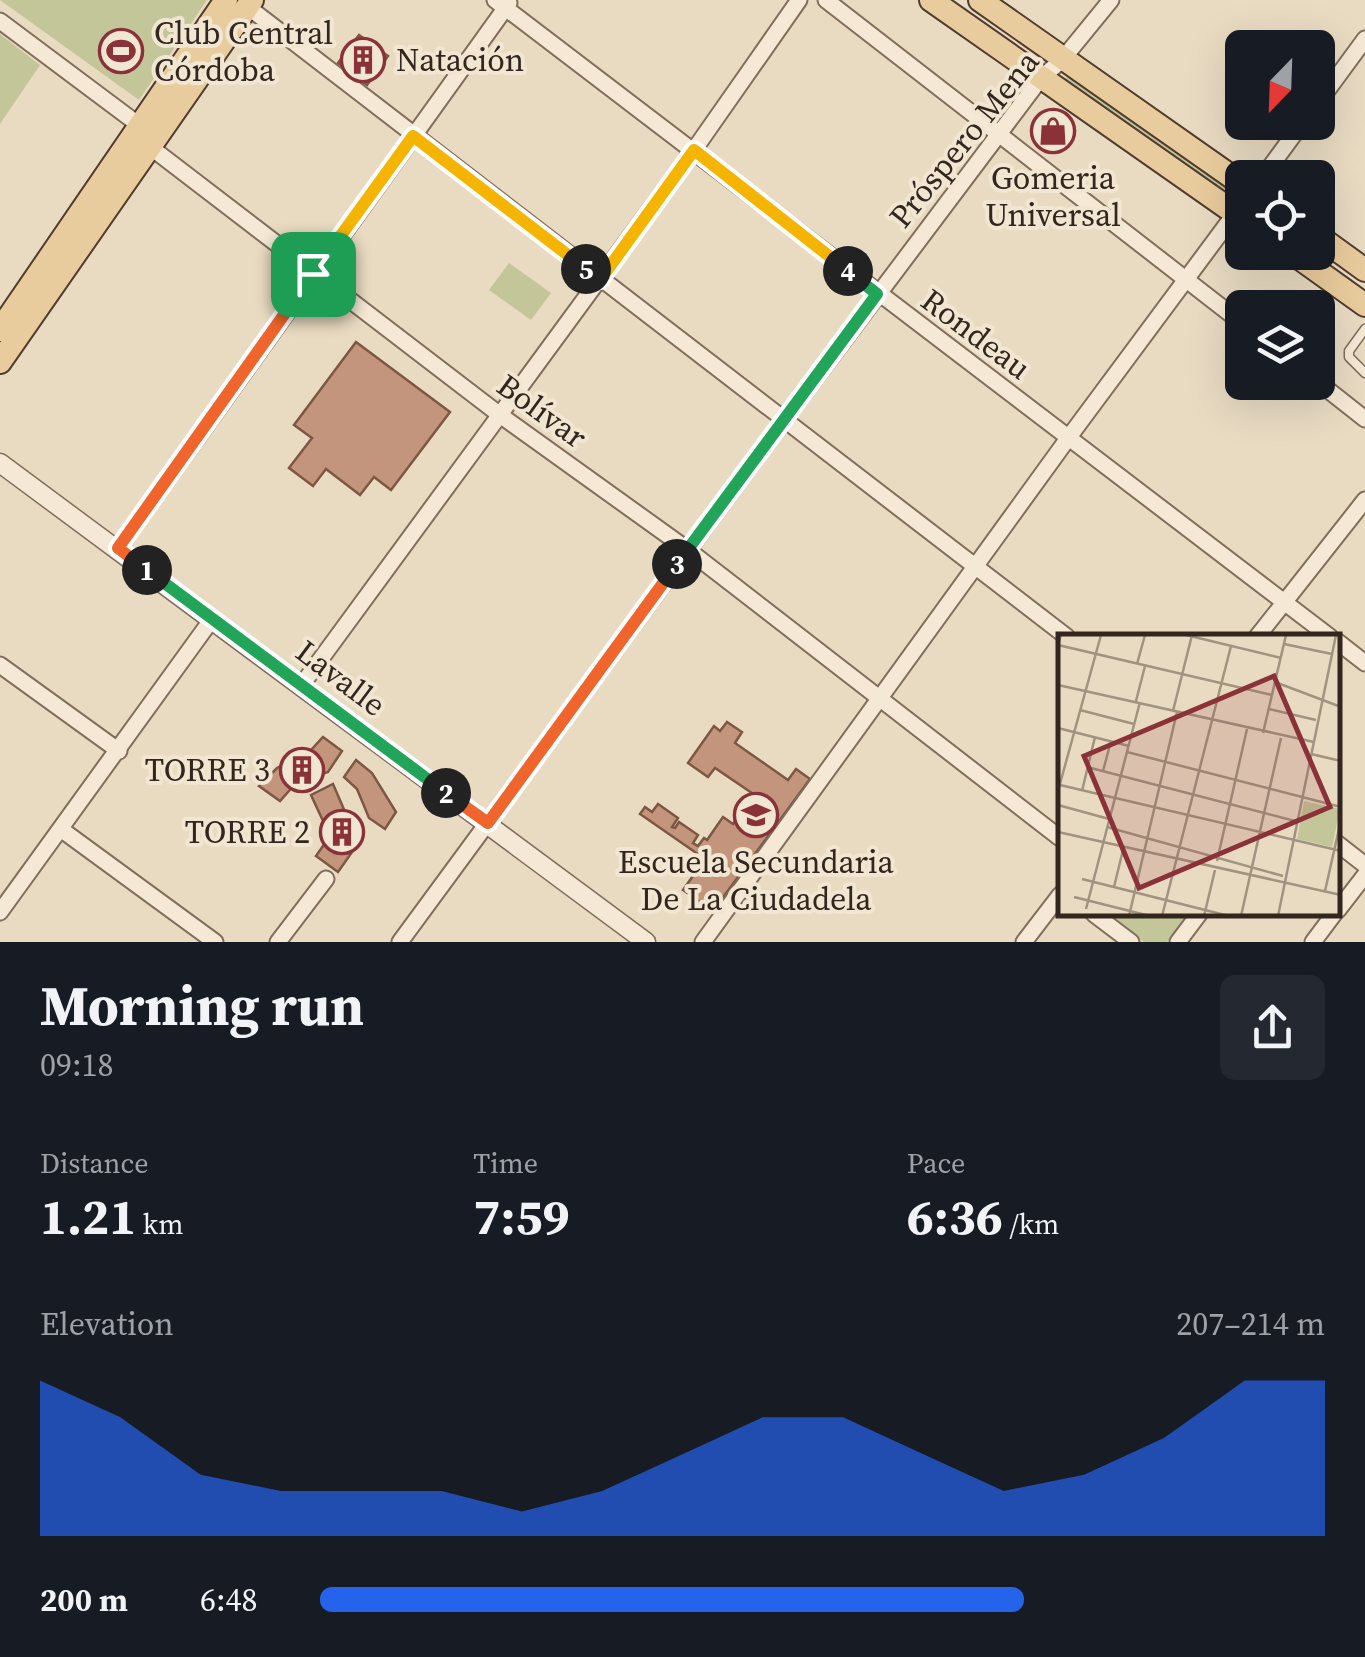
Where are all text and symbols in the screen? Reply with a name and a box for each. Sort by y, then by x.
place label: Club Central Córdoba [154,11,333,92]
sports icon: Club Central Córdoba [98,28,144,74]
north arrow [1225,30,1335,140]
map controls [1225,30,1335,400]
building icon: Natación [340,37,386,83]
place label: Natación [396,38,524,82]
street label: Próspero Mena [879,41,1050,237]
shop icon: Gomeria Universal [1030,108,1076,154]
place label: Gomeria Universal [985,156,1121,237]
button: locate [1225,160,1335,270]
pin [271,232,356,317]
pin: 5 [561,244,611,294]
pin: 4 [823,246,873,296]
icon: arrive [286,247,341,302]
text: 5 [578,250,594,288]
text: 4 [840,252,856,290]
street label: Rondeau [912,278,1040,390]
button: layers [1225,290,1335,400]
street label: Bolívar [488,363,596,459]
pin: 3 [652,539,702,589]
pin: 1 [122,545,172,595]
text: 3 [669,545,685,583]
text: 1 [139,551,155,589]
street label: Lavalle [287,630,395,726]
inset map [1058,634,1340,917]
building icon: TORRE 3 [279,747,325,793]
place label: TORRE 3 [145,748,270,792]
pin: 2 [421,768,471,818]
text: 2 [438,774,454,812]
school or university icon: Escuela Secundaria De La Ciudadela [733,792,779,838]
building icon: TORRE 2 [319,809,365,855]
place label: TORRE 2 [185,810,310,854]
place label: Escuela Secundaria De La Ciudadela [618,840,895,921]
text: Morning run [40,968,364,1043]
button: share [1220,975,1325,1080]
text: 09:18 [40,1043,114,1087]
text: Distance [40,1144,149,1182]
text: Time [473,1144,538,1182]
text: Pace [907,1144,965,1182]
text: 1.21 [40,1182,136,1251]
text: 7:59 [473,1182,570,1251]
text: 6:36 [907,1182,1003,1251]
text: km [136,1205,183,1243]
text: /km [1003,1205,1059,1243]
text: Elevation [40,1302,174,1346]
text: 207–214 m [1176,1302,1325,1346]
text: 200 m [40,1578,128,1622]
text: 6:48 [200,1578,258,1622]

